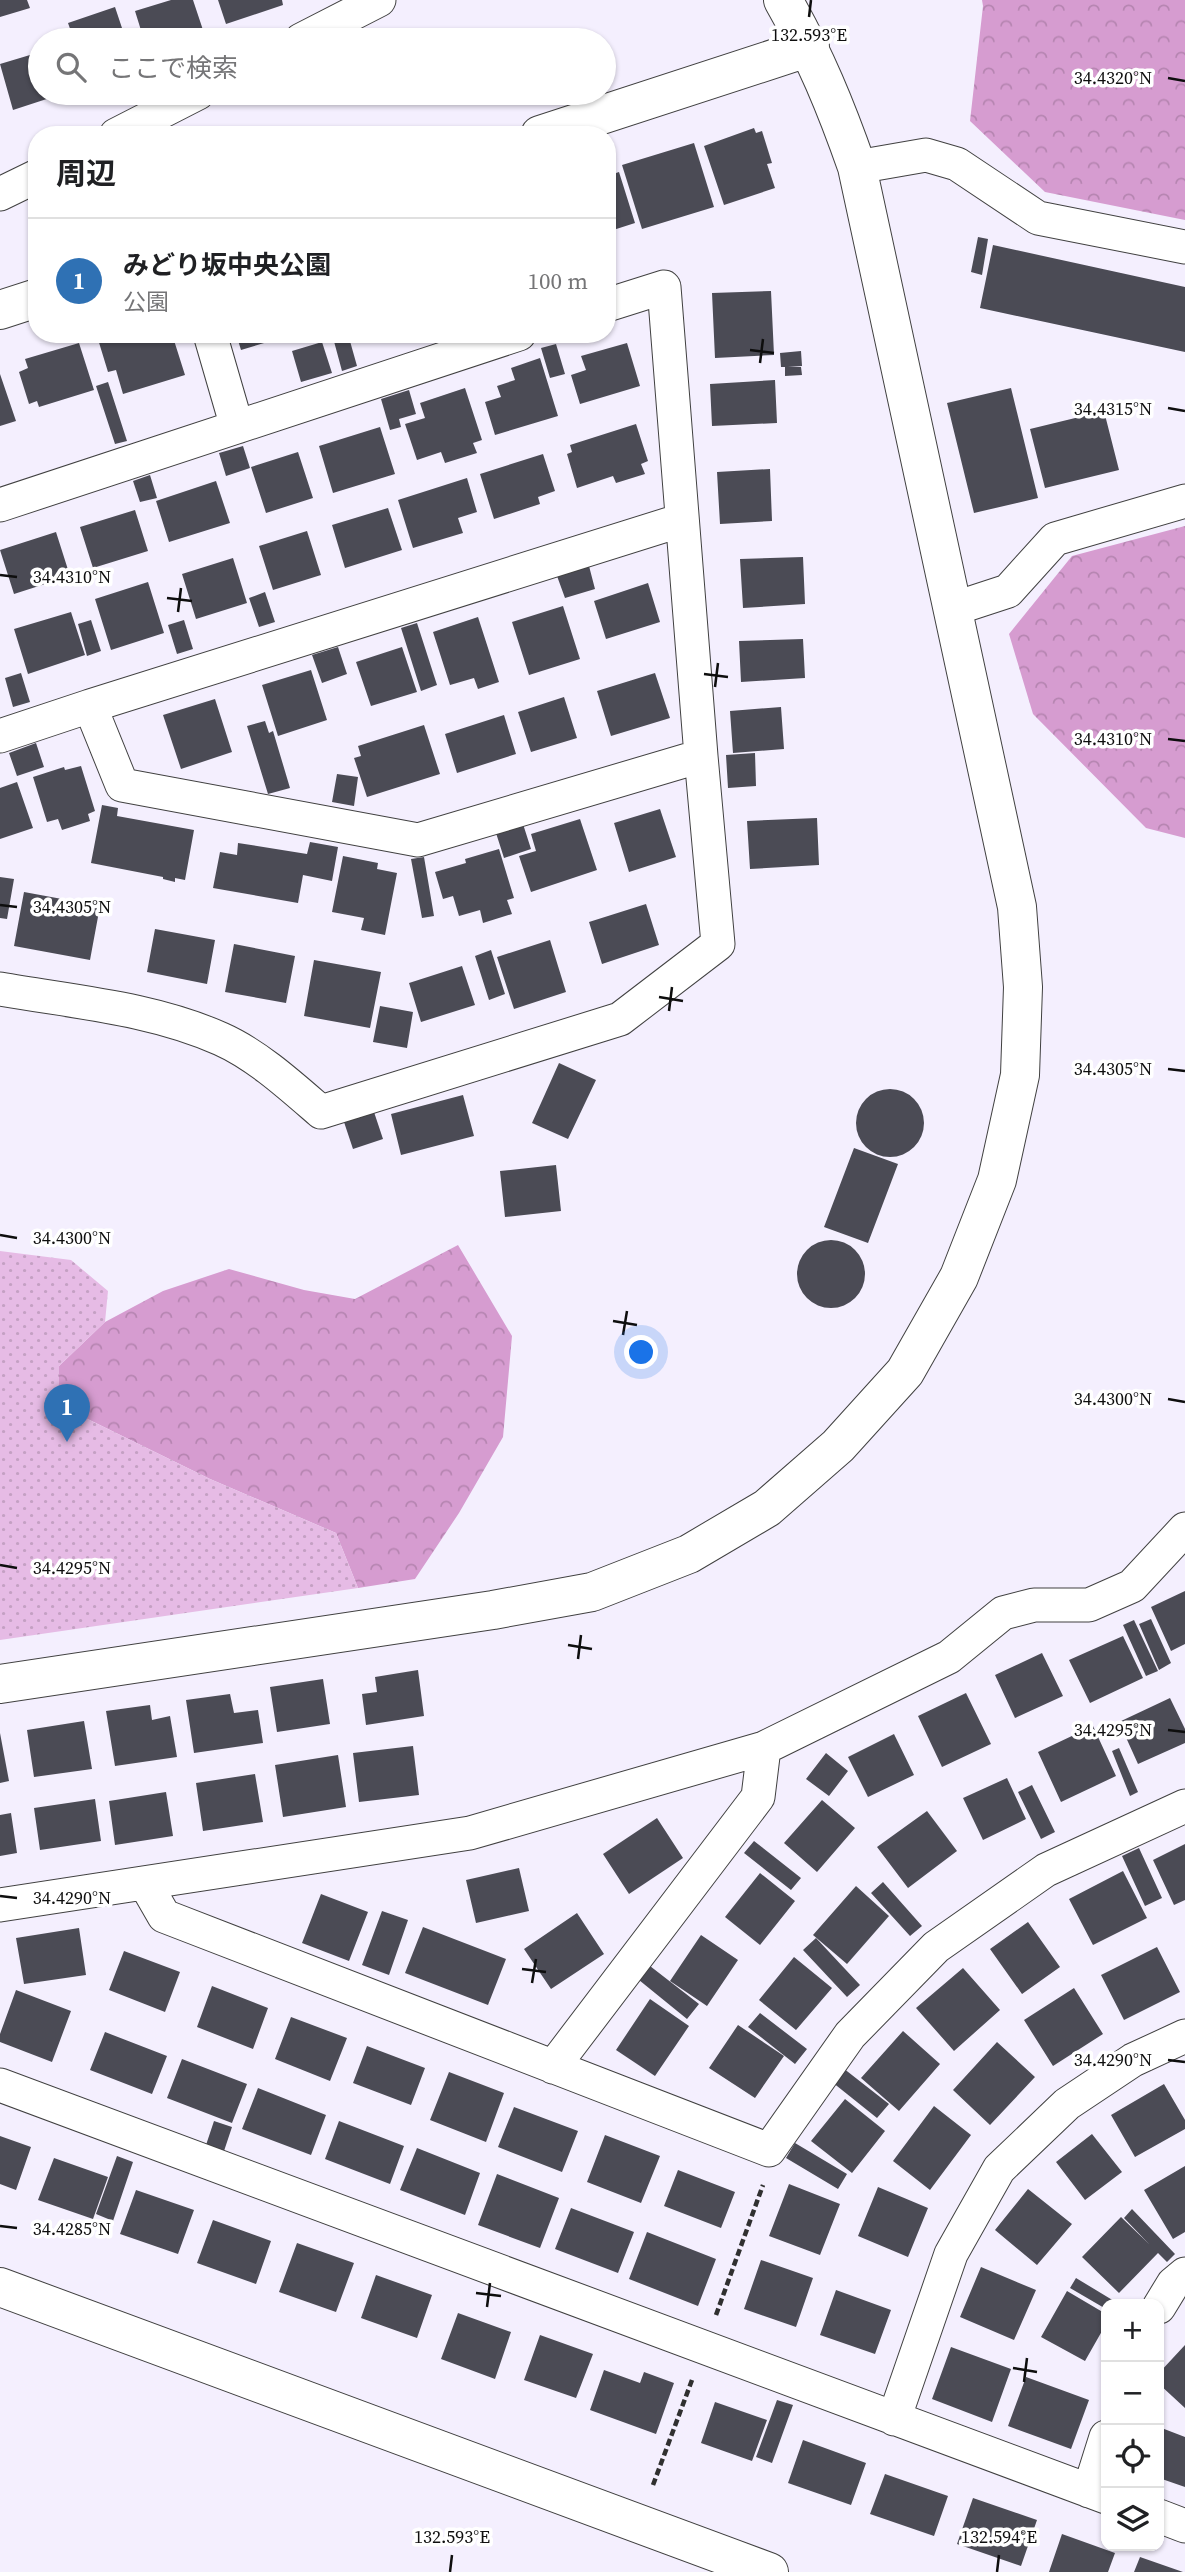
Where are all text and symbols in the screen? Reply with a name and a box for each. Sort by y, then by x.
text: 132.593°E [771,22,847,47]
search box [28,28,616,105]
icon: search [52,48,90,86]
text: ここで検索 [108,50,238,86]
text: 34.4320°N [1074,65,1152,90]
text: 周辺 [56,153,116,194]
text: みどり坂中央公園 [123,247,331,283]
text: 1 [73,265,85,297]
text: 100 m [527,265,588,297]
text: 公園 [123,286,169,318]
text: 34.4315°N [1074,396,1152,421]
text: 34.4310°N [33,564,111,589]
text: 34.4310°N [1074,726,1152,751]
text: 34.4305°N [33,894,111,919]
text: 34.4305°N [1074,1056,1152,1081]
text: 34.4300°N [33,1225,111,1250]
your location [624,1335,658,1369]
pin: 1 [44,1384,90,1442]
text: 34.4300°N [1074,1386,1152,1411]
text: 34.4295°N [33,1555,111,1580]
text: 34.4295°N [1074,1717,1152,1742]
text: 34.4290°N [33,1885,111,1910]
text: 34.4290°N [1074,2047,1152,2072]
text: 34.4285°N [33,2216,111,2241]
map controls [1101,2299,1164,2551]
button: + [1101,2299,1164,2362]
button: − [1101,2362,1164,2425]
button: locate [1101,2425,1164,2488]
button: layers [1101,2488,1164,2551]
text: 132.593°E [414,2524,490,2549]
text: 132.594°E [961,2524,1037,2549]

